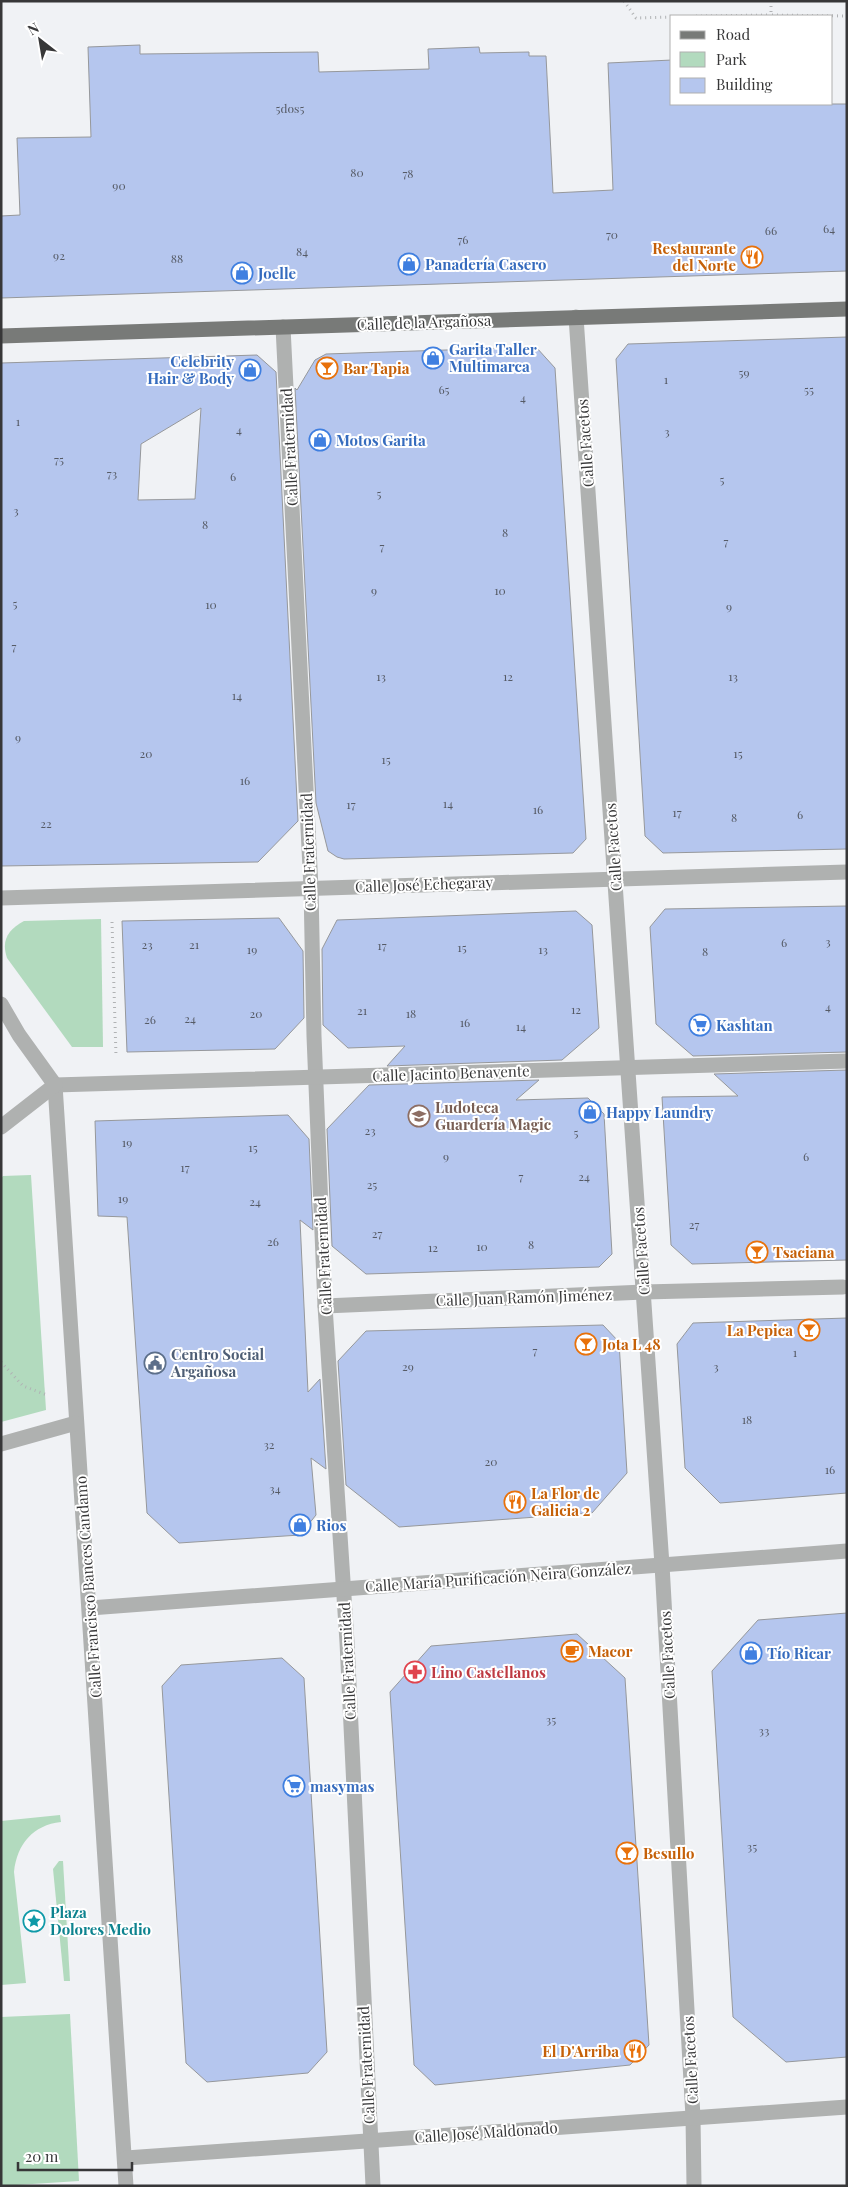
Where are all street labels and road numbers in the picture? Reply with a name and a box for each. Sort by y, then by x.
street label: Calle de la Argañosa [356,310,492,334]
street label: Calle Fraternidad [276,387,302,506]
street label: Calle Facetos [572,398,598,488]
street label: Calle Fraternidad [296,792,320,911]
street label: Calle Facetos [600,802,626,892]
street label: Calle José Echegaray [355,872,494,896]
street label: Calle Jacinto Benavente [372,1060,530,1086]
street label: Calle Fraternidad [310,1196,336,1315]
street label: Calle Facetos [628,1206,654,1296]
street label: Calle Juan Ramón Jiménez [436,1284,612,1310]
street label: Calle Francisco Bances Candamo [70,1475,106,1699]
street label: Calle María Purificación Neira González [364,1558,632,1596]
street label: Calle Fraternidad [334,1601,360,1720]
street label: Calle Facetos [655,1610,679,1700]
street label: Calle Fraternidad [353,2005,379,2124]
street label: Calle Facetos [678,2015,702,2105]
street label: Calle José Maldonado [414,2117,558,2147]

